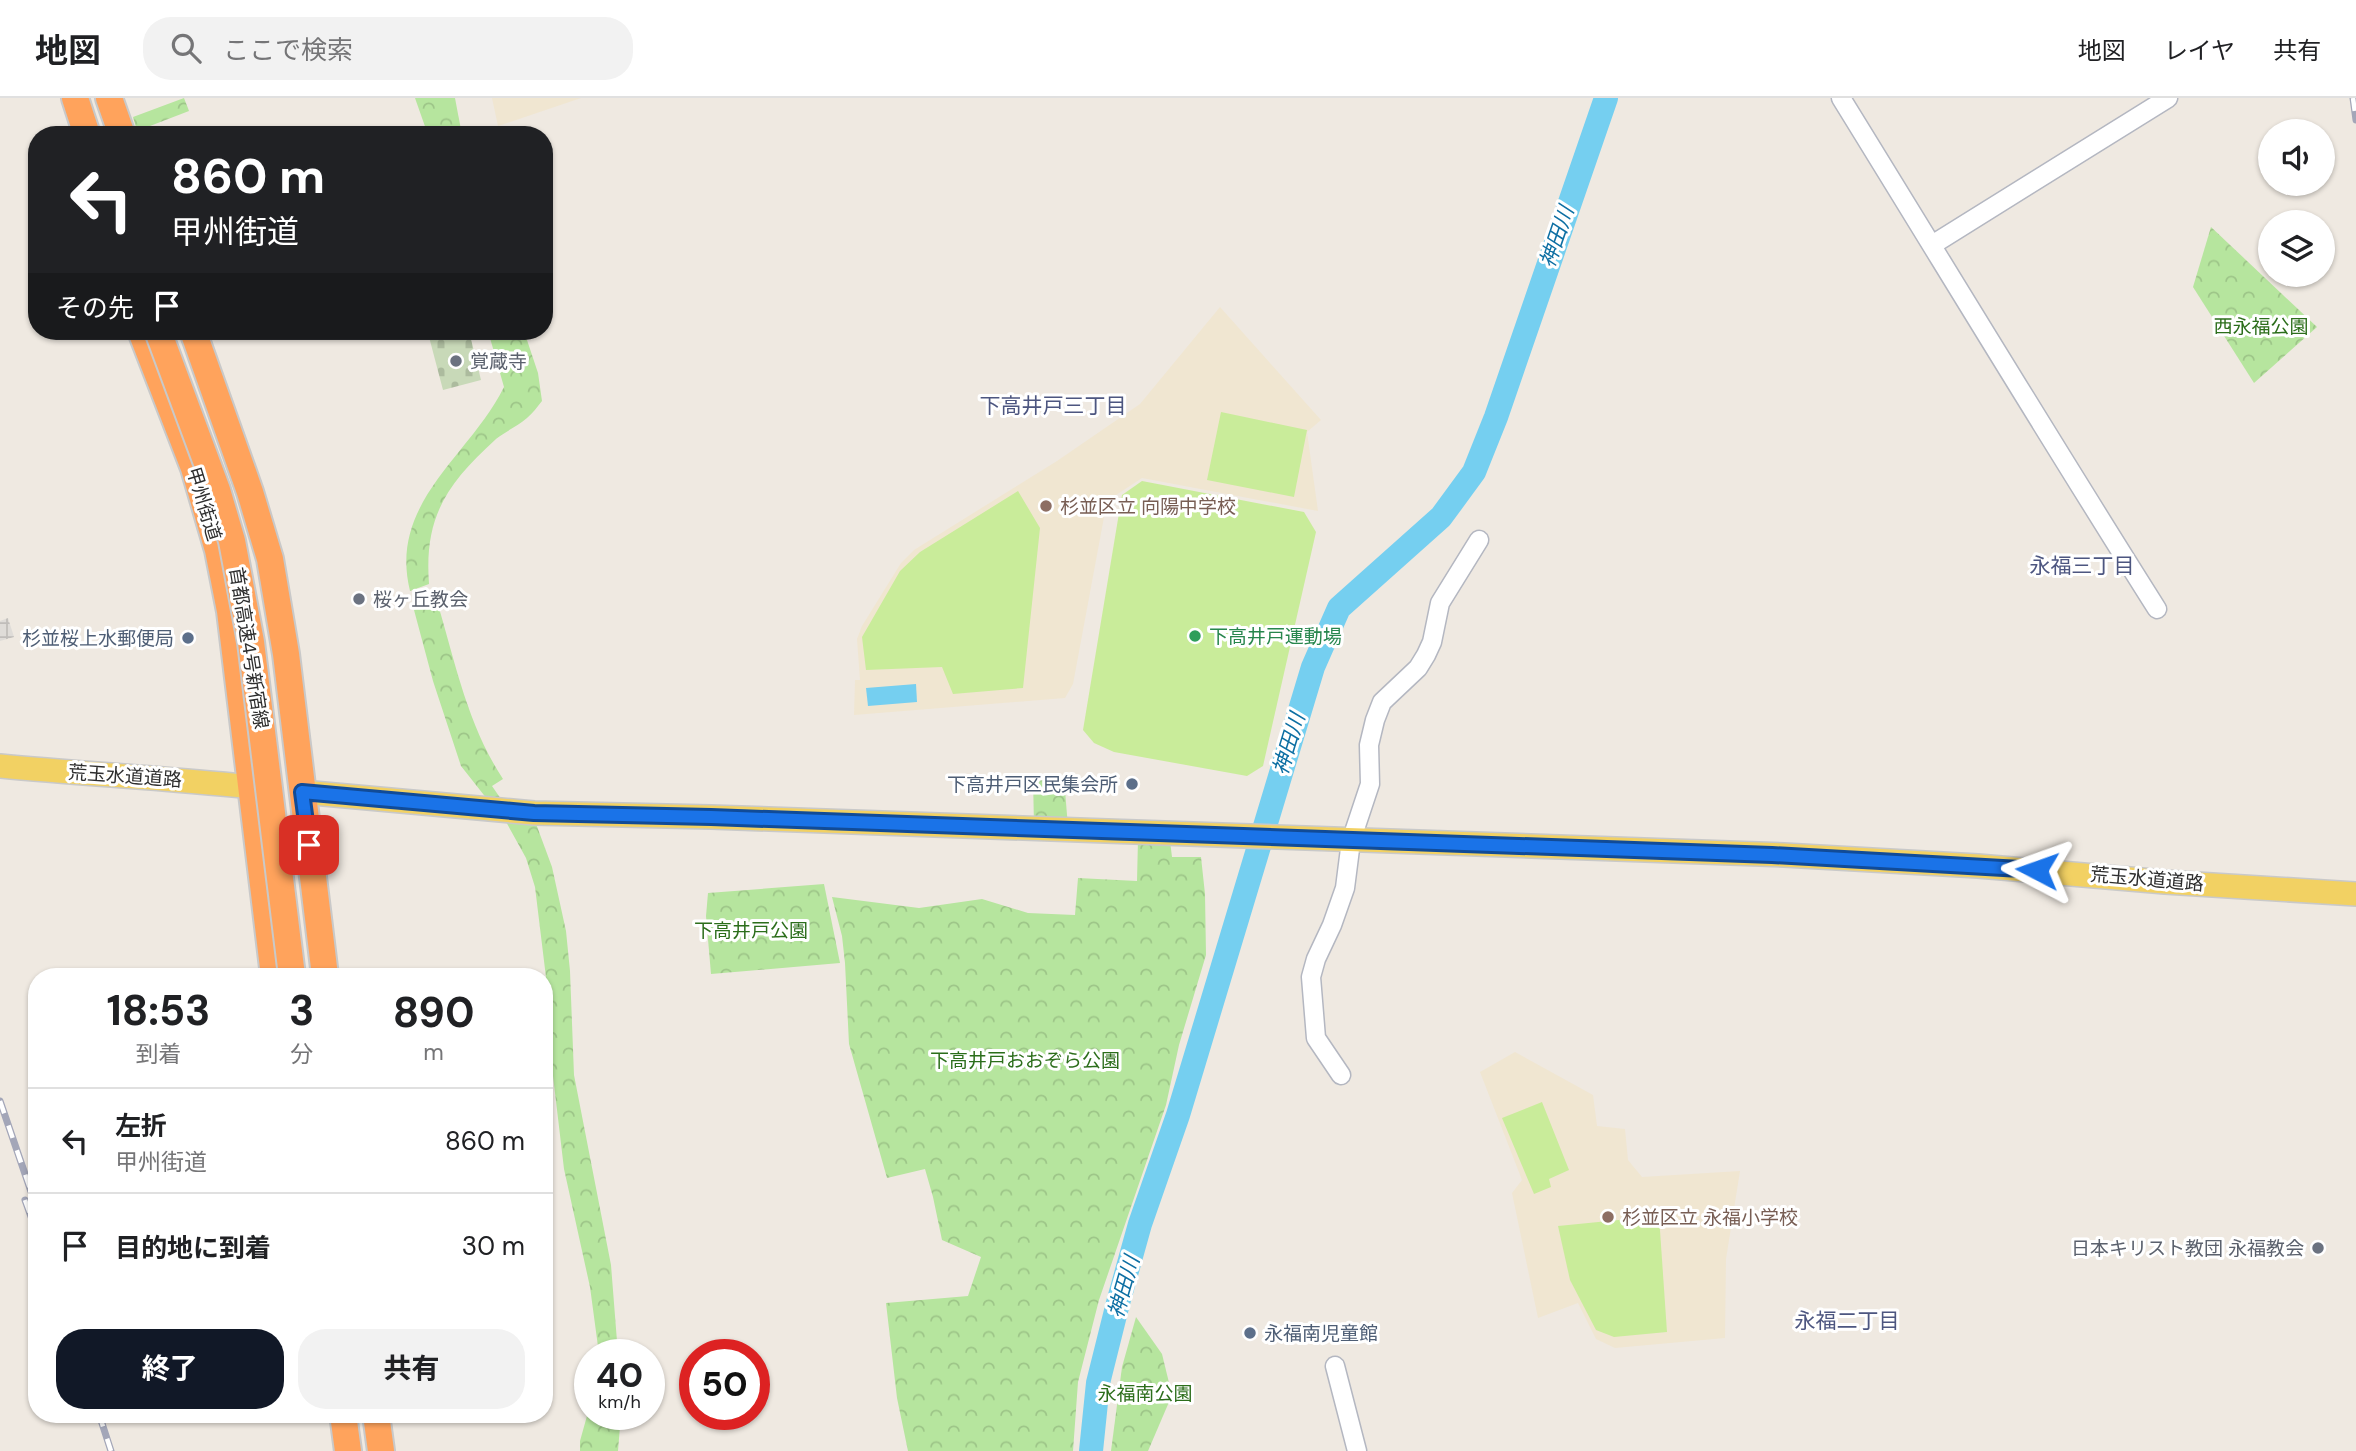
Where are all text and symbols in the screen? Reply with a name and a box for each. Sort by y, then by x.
search box [143,17,633,80]
text: 地図 [35,29,101,72]
icon: search [167,29,205,67]
text: ここで検索 [223,33,353,67]
text: 地図 [2078,35,2126,66]
text: レイヤ [2164,35,2235,66]
text: 共有 [2273,35,2321,66]
map controls [2258,119,2335,287]
button: sound [2258,119,2335,196]
text: 860 m [171,144,325,208]
icon: left [56,154,147,245]
water label: 神田川 [1534,201,1581,271]
button: layers [2258,210,2335,287]
text: 甲州街道 [171,211,299,253]
icon: arrive [148,287,186,325]
text: その先 [56,291,134,325]
park label: 西永福公園 [2213,314,2309,339]
place label: 覚蔵寺 [470,349,527,374]
marker: 覚蔵寺 [448,353,464,369]
district label: 下高井戸三丁目 [980,392,1127,420]
street label: 甲州街道 [181,464,227,544]
place label: 杉並区立 向陽中学校 [1060,494,1236,519]
marker: 杉並区立 向陽中学校 [1038,498,1054,514]
district label: 永福三丁目 [2030,552,2135,580]
street label: 首都高速4号新宿線 [224,565,274,731]
place label: 桜ヶ丘教会 [373,587,468,612]
marker: 桜ヶ丘教会 [351,591,367,607]
place label: 下高井戸運動場 [1209,624,1342,649]
place label: 杉並桜上水郵便局 [22,626,174,651]
marker: 下高井戸運動場 [1187,628,1203,644]
marker: 杉並桜上水郵便局 [180,630,196,646]
water label: 神田川 [1266,708,1312,778]
street label: 荒玉水道道路 [67,760,183,792]
place label: 下高井戸区民集会所 [947,772,1118,797]
marker: 下高井戸区民集会所 [1124,776,1140,792]
pin [279,815,339,875]
icon: arrive [290,826,328,864]
position arrow [2000,833,2074,907]
street label: 荒玉水道道路 [2089,862,2205,896]
park label: 下高井戸公園 [694,918,808,943]
text: 18:53 [106,983,210,1038]
text: 3 [289,983,314,1038]
text: 890 [393,985,475,1040]
text: m [423,1037,444,1067]
text: 到着 [135,1039,181,1069]
text: 分 [290,1039,313,1069]
park label: 下高井戸おおぞら公園 [930,1048,1120,1073]
text: 左折 [115,1109,167,1143]
icon: left [56,1122,94,1160]
text: 860 m [445,1124,525,1158]
text: 甲州街道 [115,1147,207,1177]
place label: 杉並区立 永福小学校 [1622,1205,1798,1230]
marker: 杉並区立 永福小学校 [1600,1209,1616,1225]
icon: arrive [56,1227,94,1265]
text: 30 m [462,1229,525,1263]
text: 目的地に到着 [115,1231,271,1265]
place label: 日本キリスト教団 永福教会 [2071,1236,2304,1261]
marker: 日本キリスト教団 永福教会 [2310,1240,2326,1256]
water label: 神田川 [1102,1251,1147,1321]
district label: 永福二丁目 [1795,1307,1900,1335]
place label: 永福南児童館 [1264,1321,1378,1346]
marker: 永福南児童館 [1242,1325,1258,1341]
button: 終了 [56,1329,284,1409]
button: 共有 [298,1329,525,1409]
speed limit sign: 50 [679,1339,770,1430]
text: 40 [596,1352,643,1398]
park label: 永福南公園 [1097,1381,1193,1406]
text: km/h [598,1390,641,1414]

